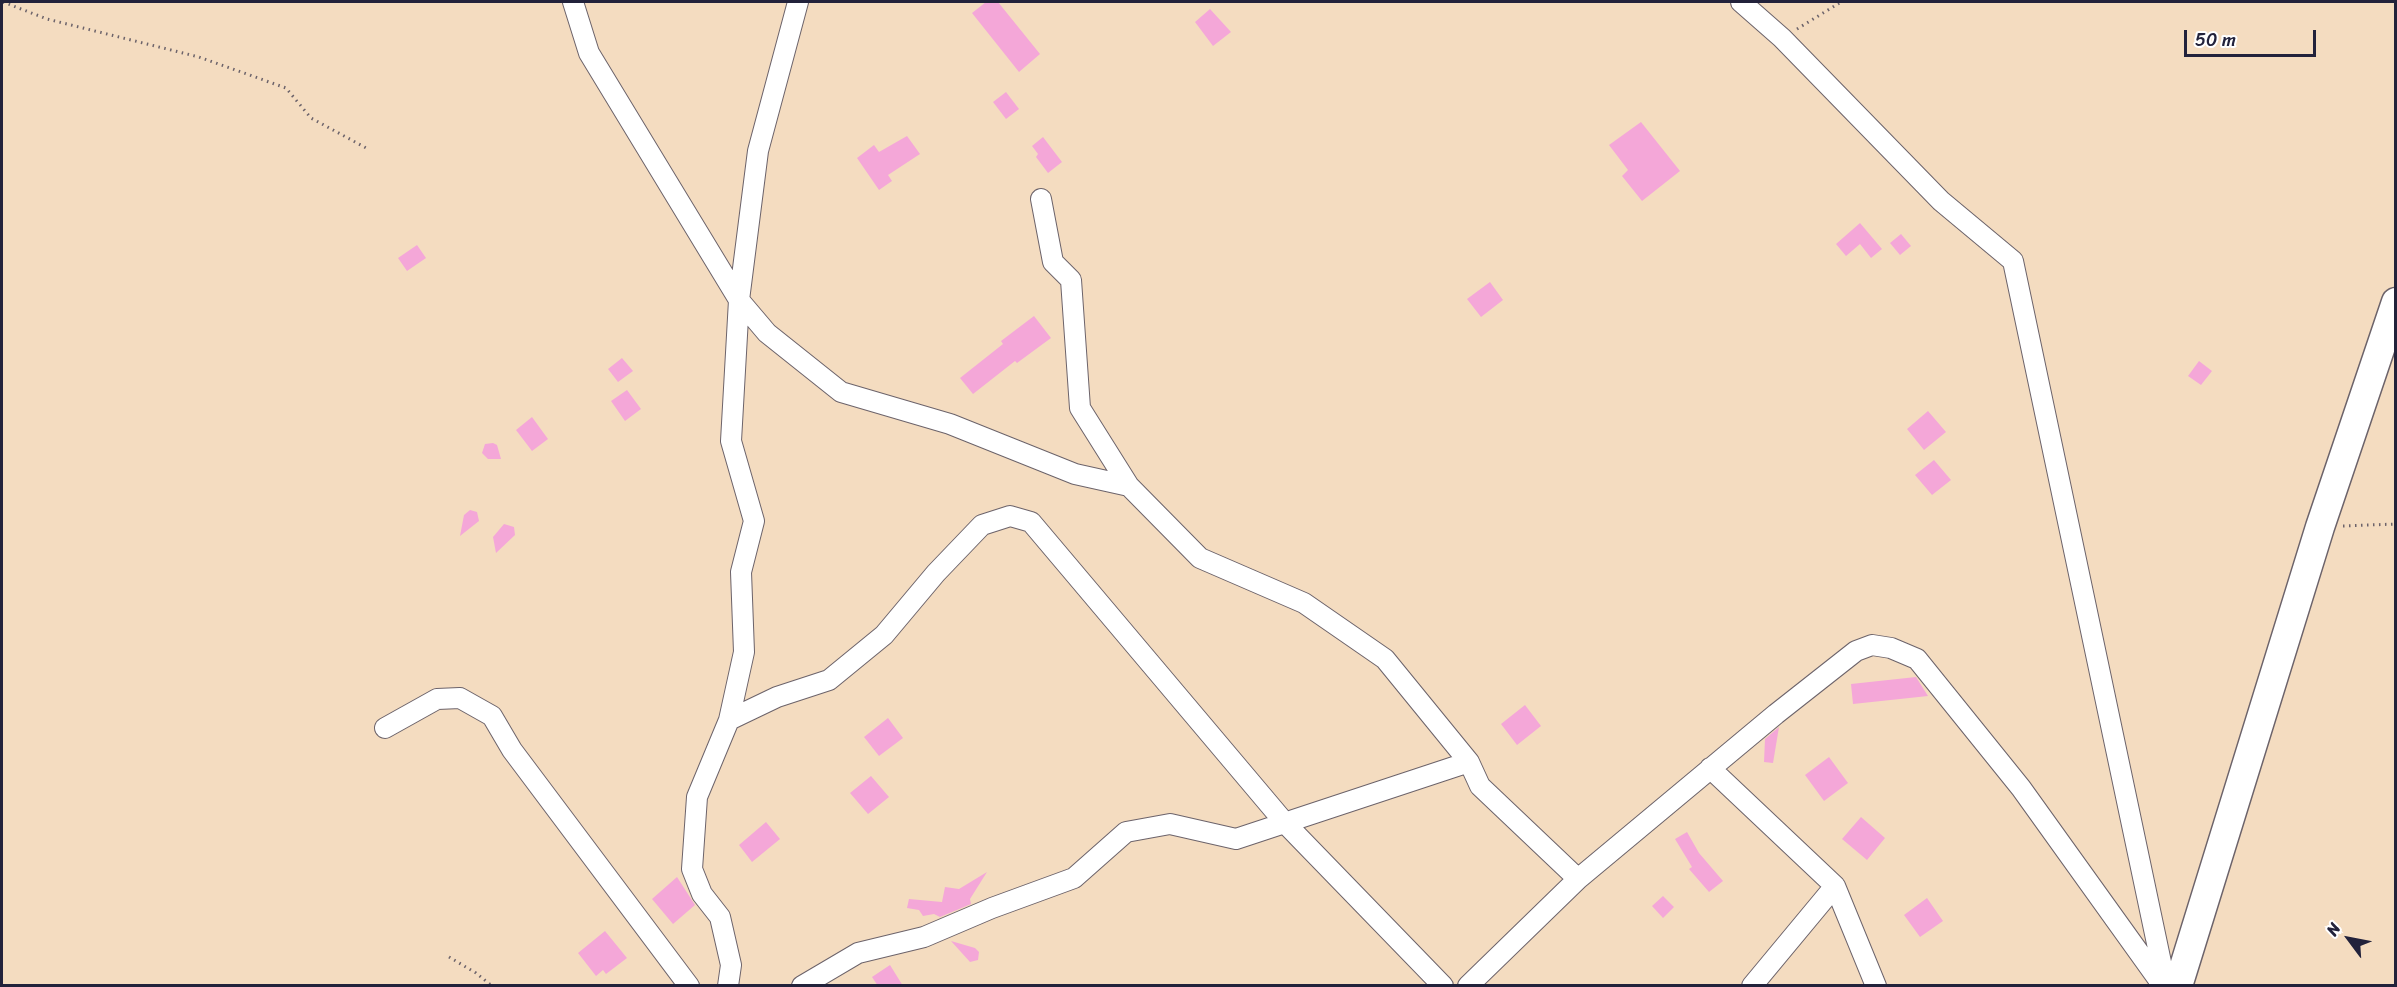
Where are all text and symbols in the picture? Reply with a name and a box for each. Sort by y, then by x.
scale bar [2187,18,2319,56]
text: 50 m [2195,24,2236,56]
north arrow [2319,909,2379,969]
text: N [2318,917,2349,942]

